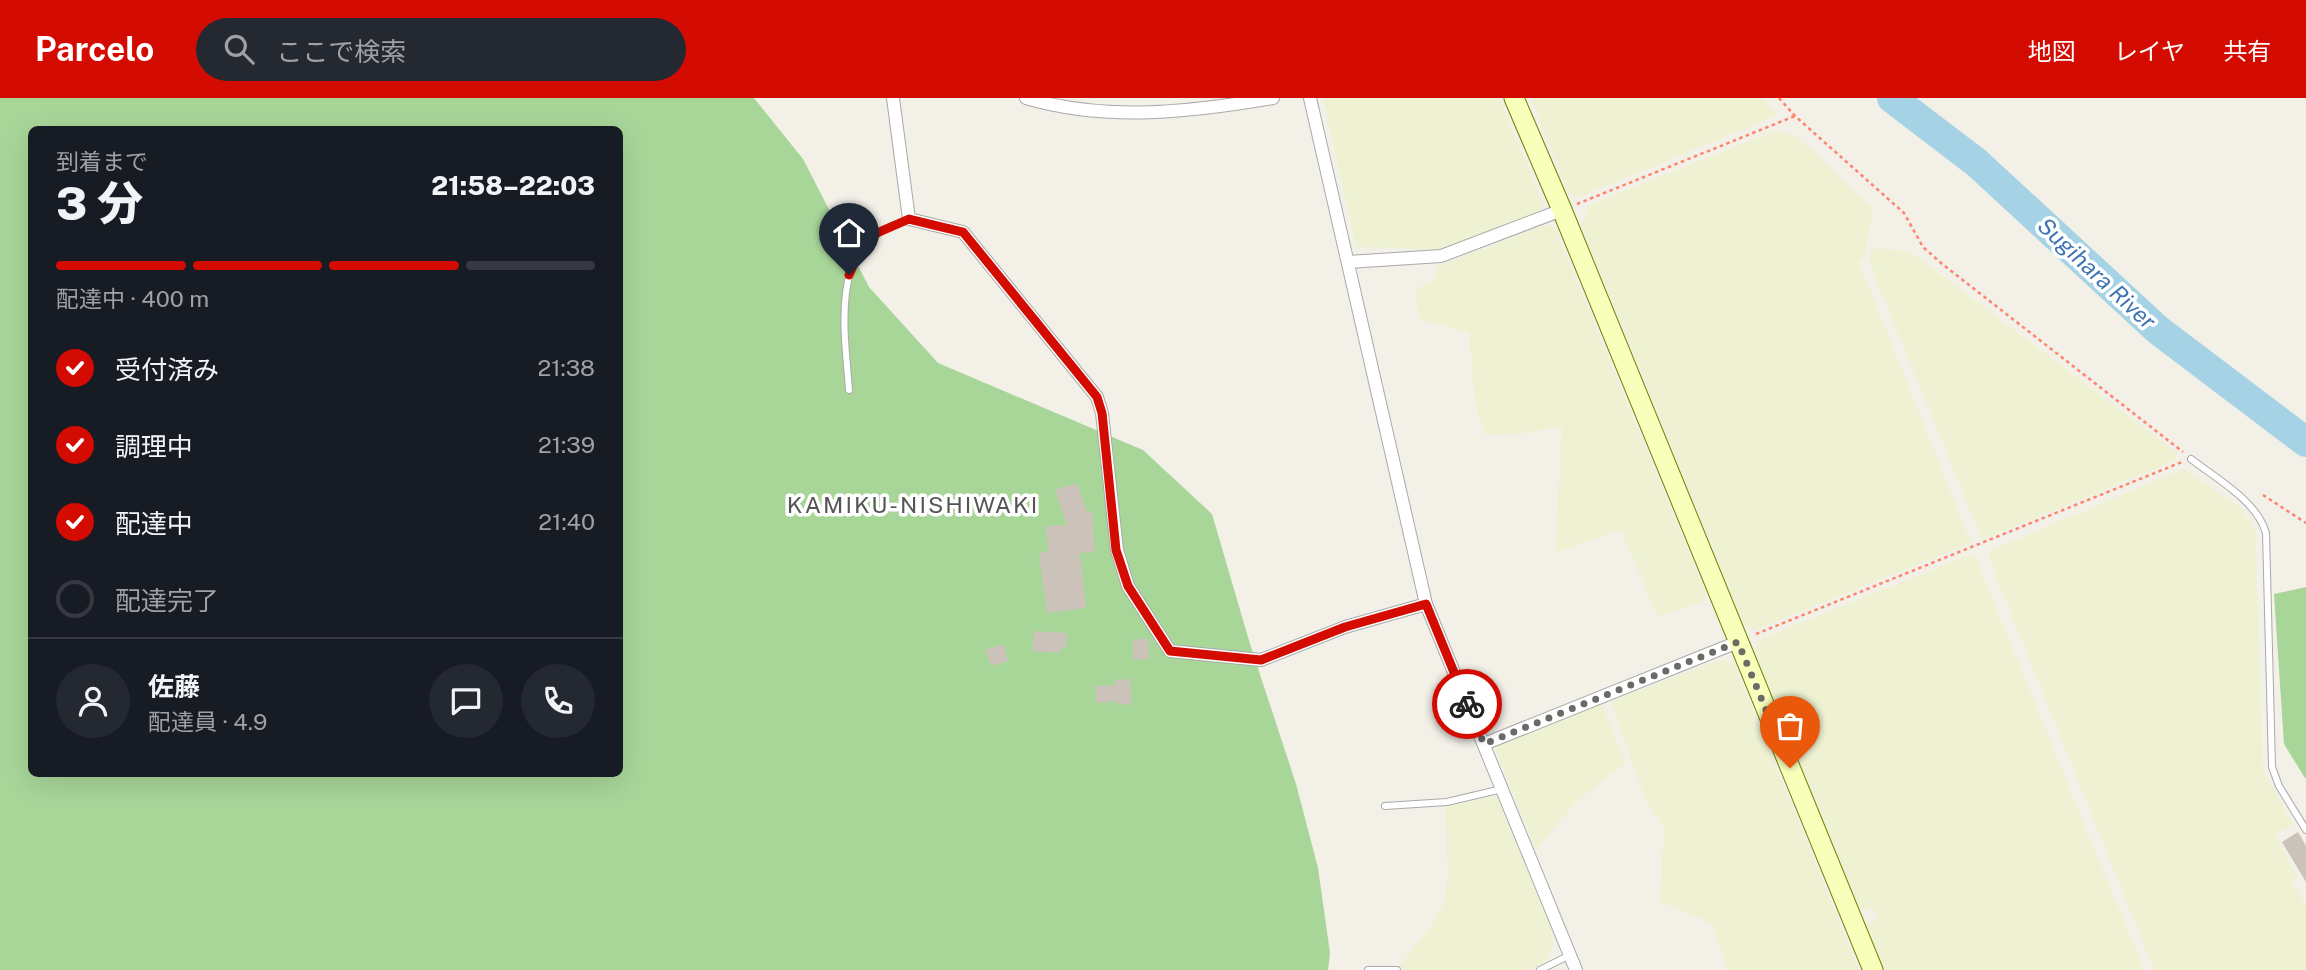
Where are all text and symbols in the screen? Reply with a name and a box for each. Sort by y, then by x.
search box [196,18,686,81]
text: Parcelo [35,30,154,68]
icon: search [220,30,258,68]
text: ここで検索 [276,36,406,67]
text: 地図 [2028,37,2076,65]
text: レイヤ [2114,37,2185,65]
text: 共有 [2223,37,2271,65]
text: 到着まで [56,148,148,175]
text: 21:58–22:03 [431,170,595,201]
text: 3 分 [56,176,143,230]
pin [819,203,879,275]
water label: Sugihara River [2032,212,2162,335]
icon: home [830,214,868,252]
text: 配達中 · 400 m [56,285,209,312]
icon: check [56,349,94,387]
text: 受付済み [115,354,219,385]
text: 21:38 [538,354,595,381]
icon: check [56,426,94,464]
text: 調理中 [115,431,193,462]
text: 21:39 [538,431,595,458]
district label: KAMIKU-NISHIWAKI [787,491,1039,518]
icon: check [56,503,94,541]
text: 配達中 [115,508,193,539]
text: 21:40 [538,508,595,535]
text: 配達完了 [115,585,219,616]
button: person [56,664,130,738]
button: chat [429,664,503,738]
button: phone [521,664,595,738]
courier [1432,669,1502,739]
text: 佐藤 [148,671,200,702]
icon: bike [1448,685,1486,723]
pin [1760,696,1820,768]
icon: bag [1771,707,1809,745]
text: 配達員 · 4.9 [148,708,267,735]

